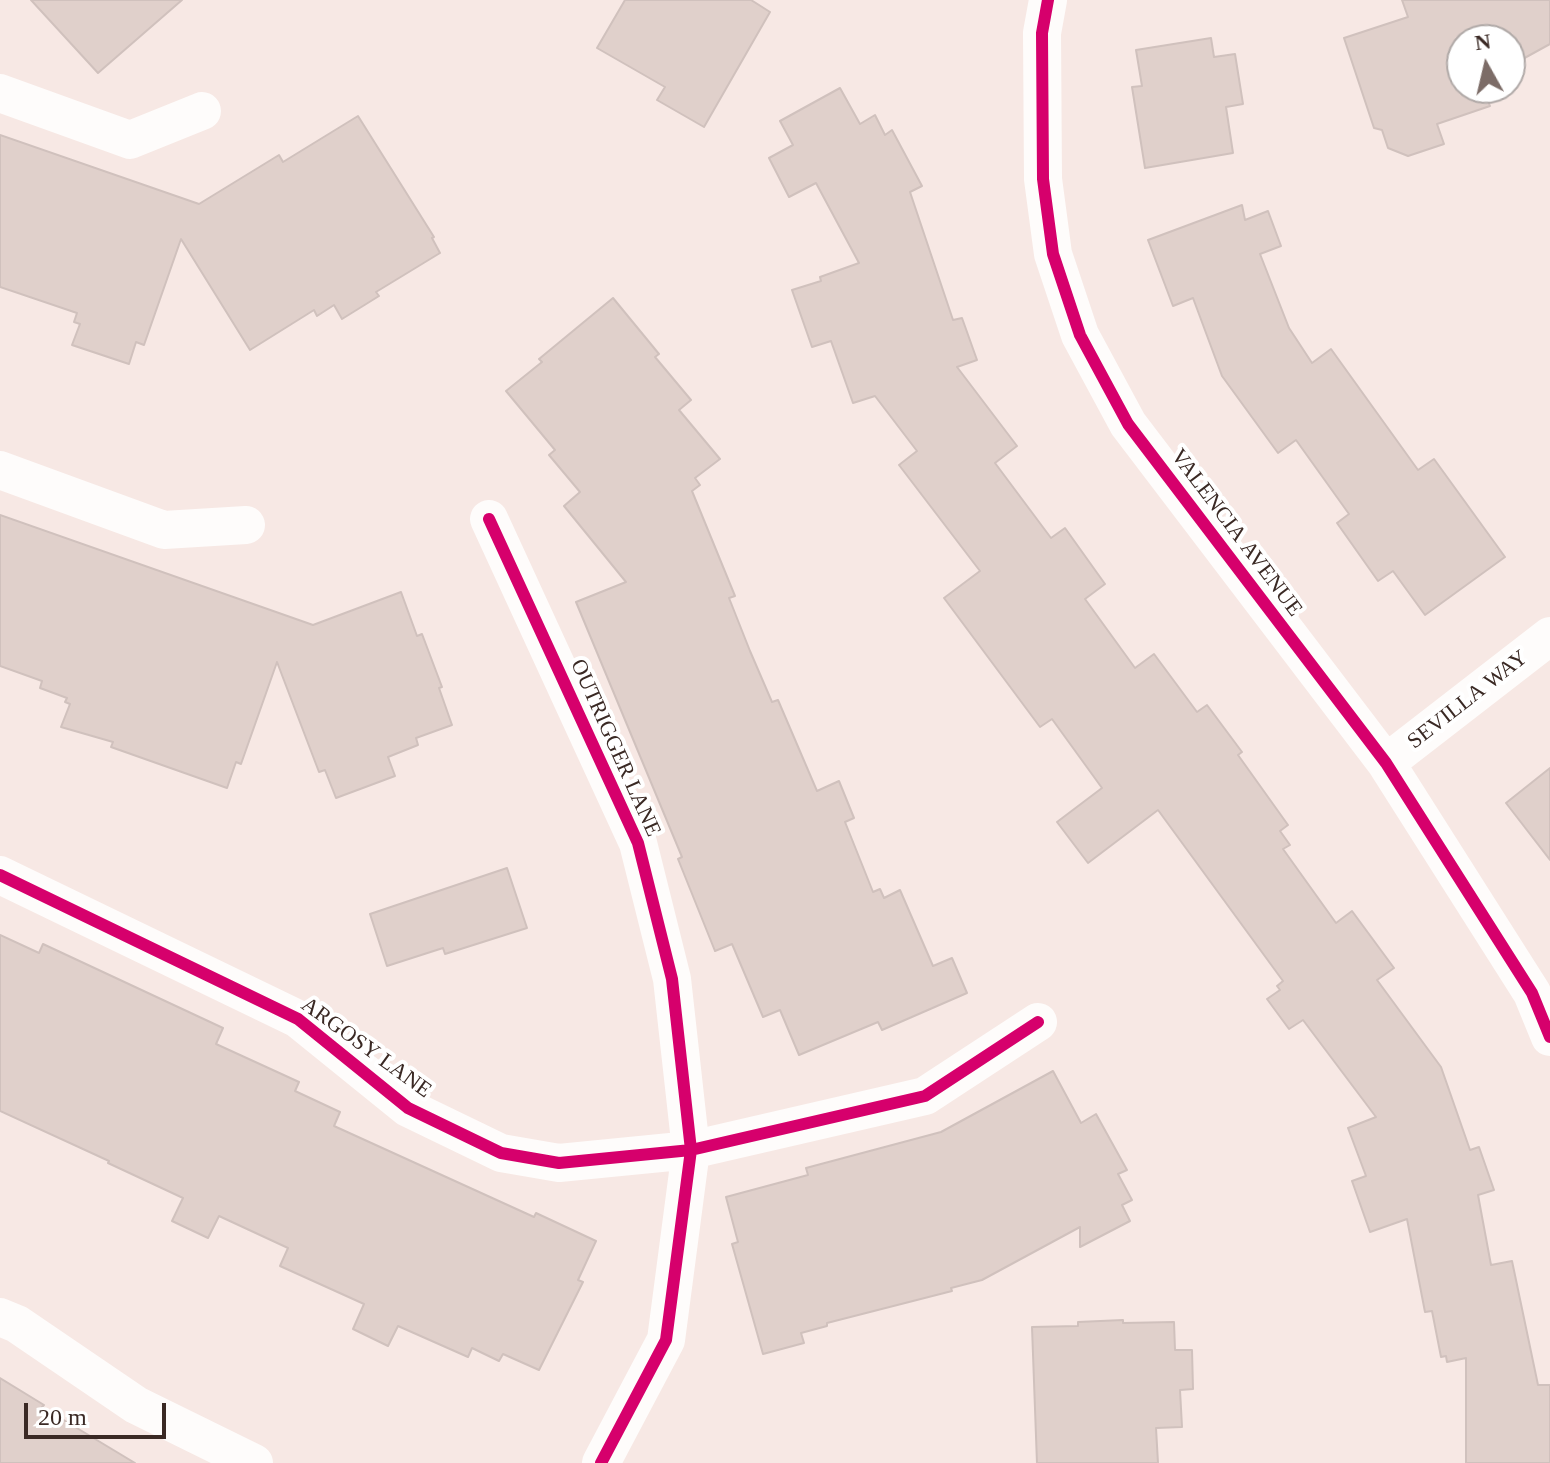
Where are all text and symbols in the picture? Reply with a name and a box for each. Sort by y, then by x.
north arrow [1446,24,1526,104]
text: N [1473,28,1492,55]
street label: VALENCIA AVENUE [1164,444,1308,622]
street label: SEVILLA WAY [1403,645,1533,755]
street label: OUTRIGGER LANE [564,655,666,841]
street label: ARGOSY LANE [296,992,436,1104]
scale bar [28,1387,170,1437]
text: 20 m [38,1404,87,1430]

